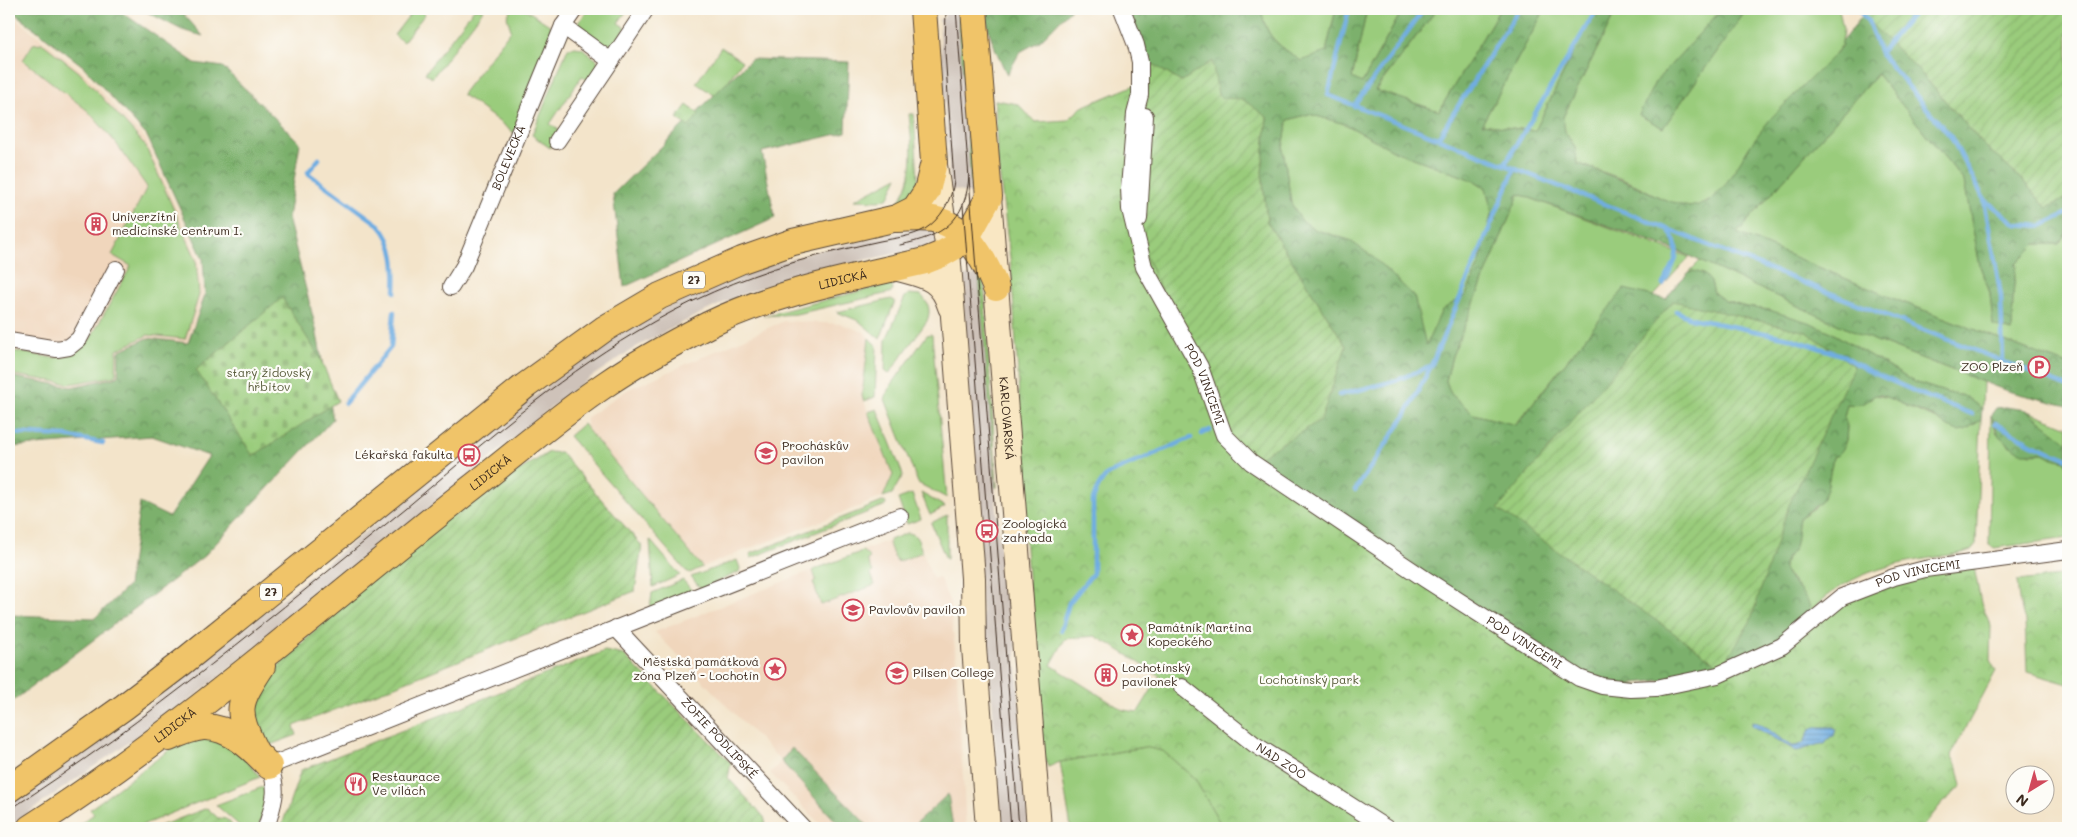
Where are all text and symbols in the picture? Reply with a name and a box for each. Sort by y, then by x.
street label: BOLEVECKÁ [487,122,528,192]
place label: Univerzitní medicínské centrum I. [112,208,242,238]
building icon: Univerzitní medicínské centrum I. [84,212,108,236]
street label: LIDICKÁ [817,265,868,293]
road number: 27 [683,272,705,288]
street label: POD VINICEMI [1181,340,1229,427]
parking icon: ZOO Plzeň [2027,355,2051,379]
place label: ZOO Plzeň [1961,358,2023,374]
park label: starý židovský hřbitov [227,364,311,394]
street label: KARLOVARSKÁ [996,376,1019,460]
place label: Procháskův pavilon [782,437,849,467]
school or university icon: Procháskův pavilon [754,441,778,465]
bus stop icon: Lékařská fakulta [457,443,481,467]
place label: Lékařská fakulta [355,446,453,462]
street label: LIDICKÁ [466,450,514,494]
place label: Zoologická zahrada [1003,515,1067,545]
bus stop icon: Zoologická zahrada [975,519,999,543]
street label: POD VINICEMI [1873,555,1961,590]
road number: 27 [260,584,282,600]
school or university icon: Pavlovův pavilon [841,598,865,622]
place label: Pavlovův pavilon [869,601,965,617]
street label: POD VINICEMI [1484,612,1565,672]
place label: Památník Martina Kopeckého [1148,619,1252,649]
place icon: Památník Martina Kopeckého [1120,623,1144,647]
place label: Městská památková zóna Plzeň - Lochotín [633,653,759,683]
place icon: Městská památková zóna Plzeň - Lochotín [763,657,787,681]
place label: Lochotínský pavilonek [1122,659,1191,689]
school or university icon: Pilsen College [885,661,909,685]
building icon: Lochotínský pavilonek [1094,663,1118,687]
place label: Pilsen College [913,664,994,680]
park label: Lochotínský park [1259,671,1359,687]
street label: ŽOFIE PODLIPSKÉ [678,694,762,782]
street label: LIDICKÁ [150,703,199,746]
street label: NAD ZOO [1254,739,1310,782]
north arrow [2004,764,2054,814]
place label: Restaurace Ve vilách [372,768,440,798]
restaurant icon: Restaurace Ve vilách [344,772,368,796]
text: N [2012,790,2032,812]

